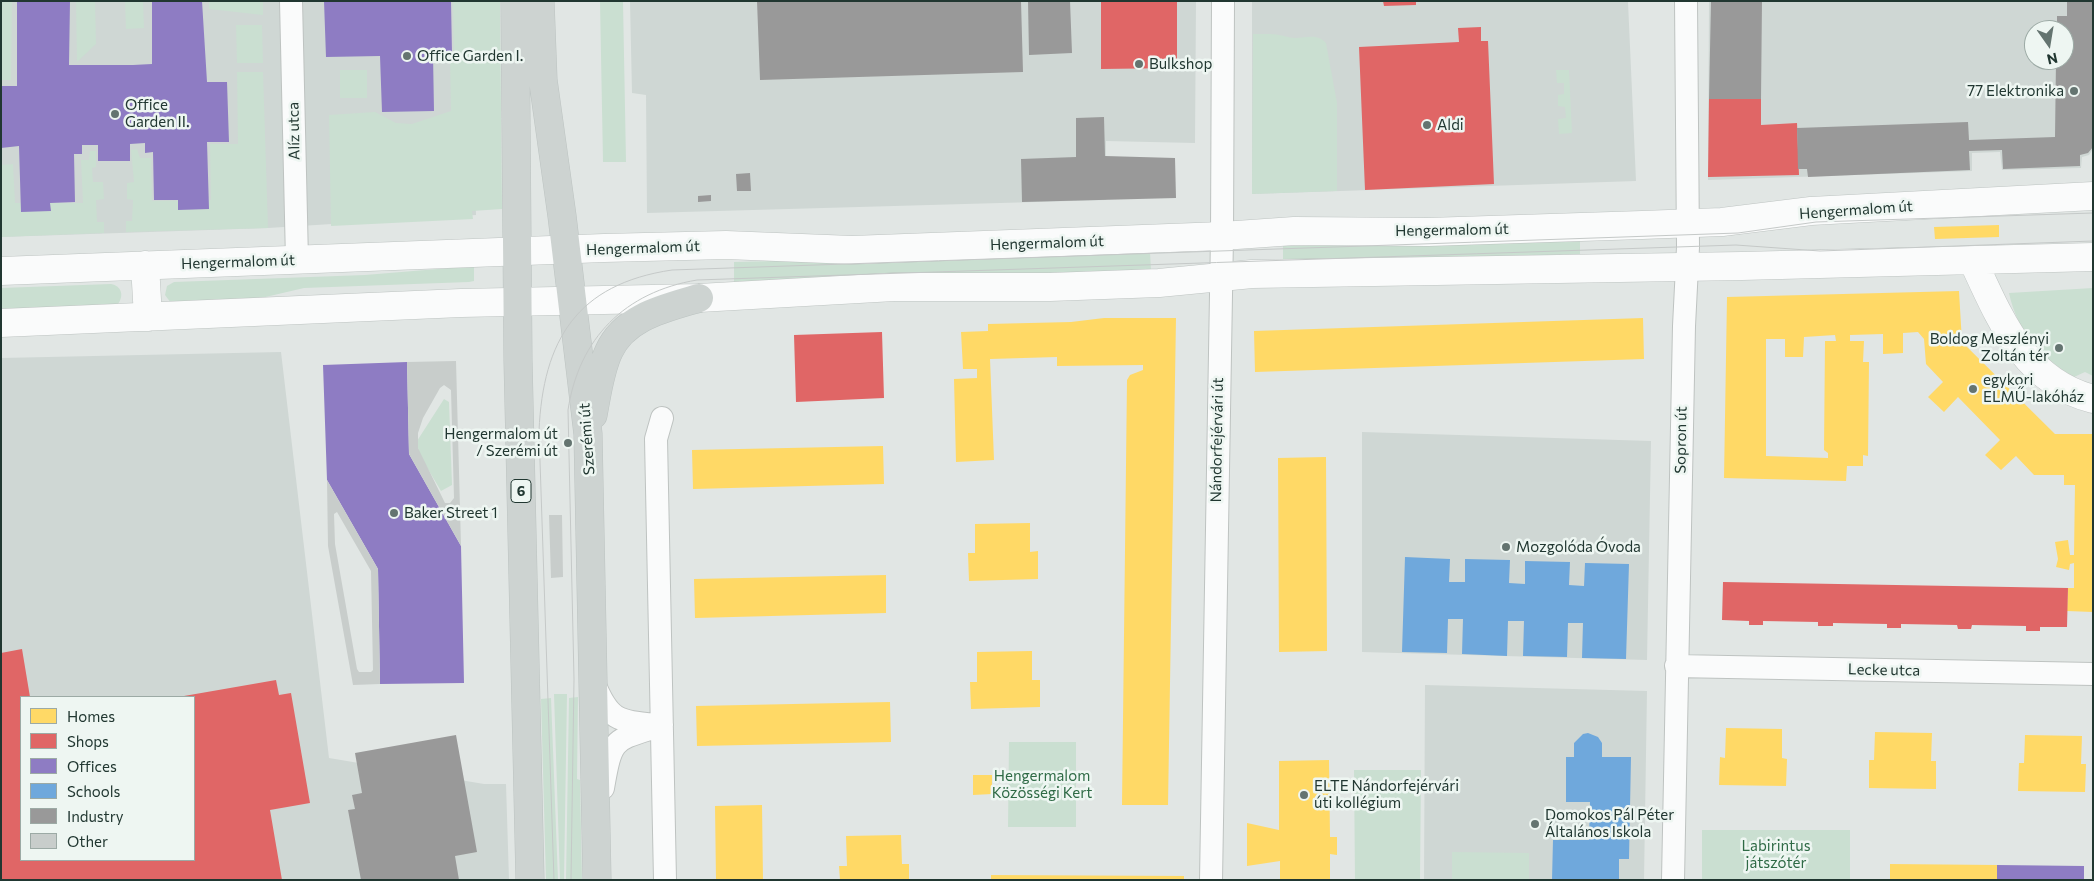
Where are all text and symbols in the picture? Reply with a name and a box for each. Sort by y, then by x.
north arrow [2024,20,2074,70]
place label: Office Garden I. [417,47,523,65]
marker: Office Garden I. [401,50,413,62]
text: N [2045,50,2059,69]
place label: Bulkshop [1149,55,1212,73]
marker: Bulkshop [1133,58,1145,70]
place label: 77 Elektronika [1967,82,2064,100]
marker: 77 Elektronika [2068,85,2080,97]
place label: Office Garden II. [125,96,190,131]
street label: Alíz utca [284,102,304,160]
marker: Office Garden II. [109,108,121,120]
place label: Aldi [1437,116,1464,134]
marker: Aldi [1421,119,1433,131]
street label: Hengermalom út [1799,197,1913,223]
street label: Hengermalom út [1395,220,1509,240]
street label: Hengermalom út [990,232,1104,254]
street label: Hengermalom út [586,237,700,259]
street label: Hengermalom út [181,251,295,273]
place label: Boldog Meszlényi Zoltán tér [1930,330,2049,365]
marker: Boldog Meszlényi Zoltán tér [2053,342,2065,354]
place label: egykori ELMŰ-lakóház [1983,371,2084,406]
street label: Nándorfejérvári út [1207,377,1227,503]
marker: egykori ELMŰ-lakóház [1967,383,1979,395]
street label: Szerémi út [576,402,598,476]
street label: Sopron út [1671,406,1691,474]
place label: Hengermalom út / Szerémi út [444,425,558,460]
marker: Hengermalom út / Szerémi út [562,437,574,449]
road number: 6 [511,480,531,502]
place label: Baker Street 1 [404,504,498,522]
marker: Baker Street 1 [388,507,400,519]
place label: Mozgolóda Óvoda [1516,538,1641,556]
marker: Mozgolóda Óvoda [1500,541,1512,553]
street label: Lecke utca [1848,660,1920,680]
legend [20,696,195,861]
text: Homes [67,707,115,725]
text: Shops [67,732,109,750]
text: Offices [67,757,117,775]
park label: Hengermalom Közösségi Kert [992,767,1092,802]
place label: ELTE Nándorfejérvári úti kollégium [1314,777,1459,812]
text: Schools [67,782,120,800]
marker: ELTE Nándorfejérvári úti kollégium [1298,789,1310,801]
place label: Domokos Pál Péter Általános Iskola [1545,806,1674,841]
text: Industry [67,807,124,825]
marker: Domokos Pál Péter Általános Iskola [1529,818,1541,830]
text: Other [67,832,108,850]
park label: Labirintus játszótér [1742,837,1810,872]

